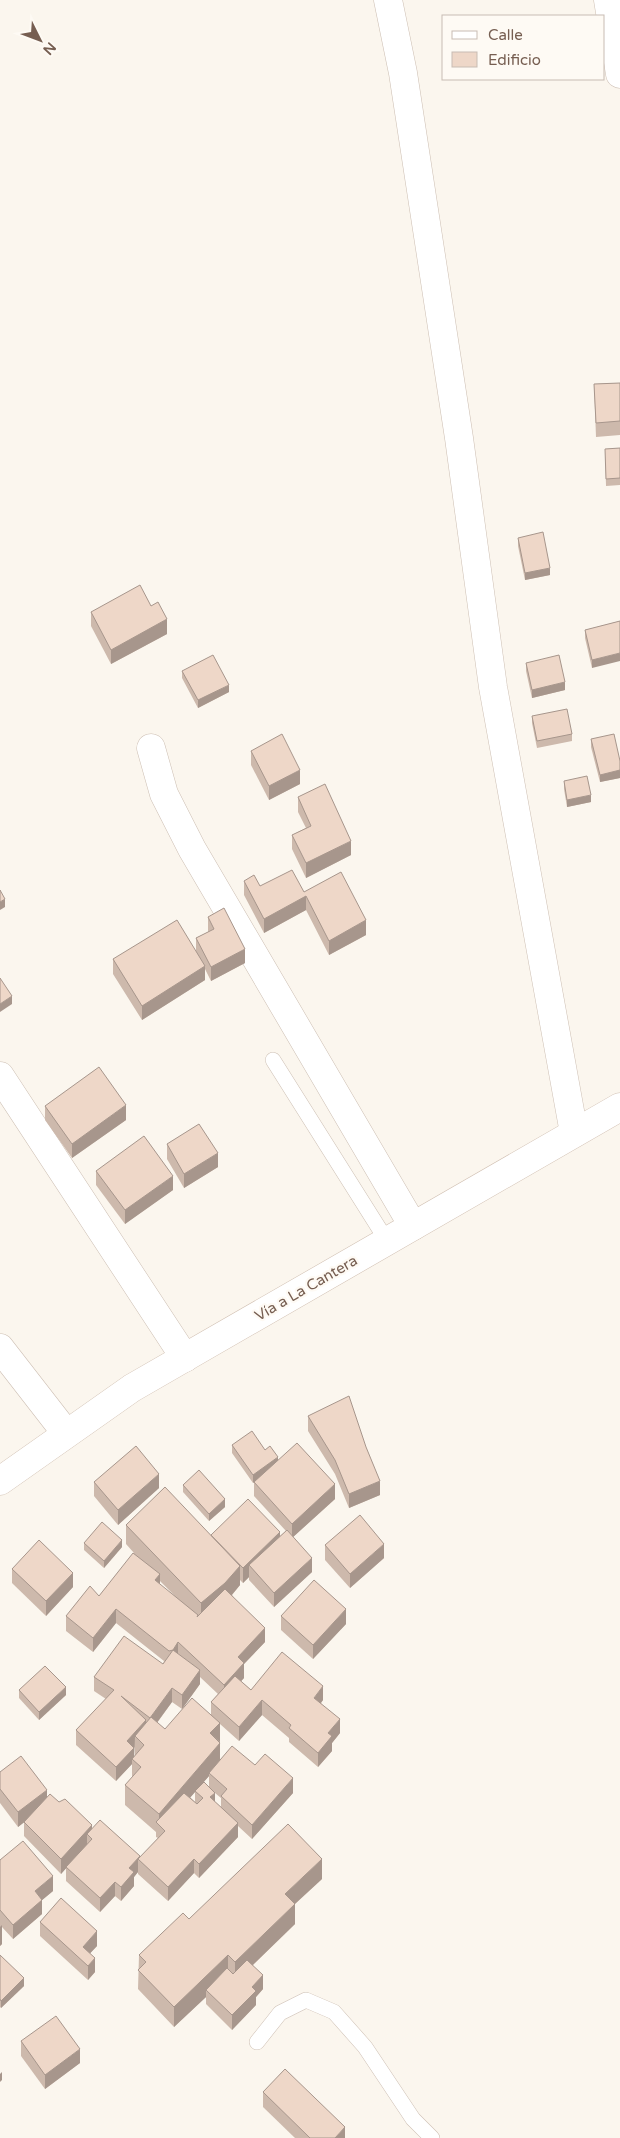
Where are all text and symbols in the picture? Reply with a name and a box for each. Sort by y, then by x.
north arrow [15,15,65,65]
legend [442,15,605,80]
text: Calle [488,26,523,44]
text: N [39,38,59,58]
text: Edificio [488,51,541,69]
street label: Vía a La Cantera [251,1251,361,1325]

